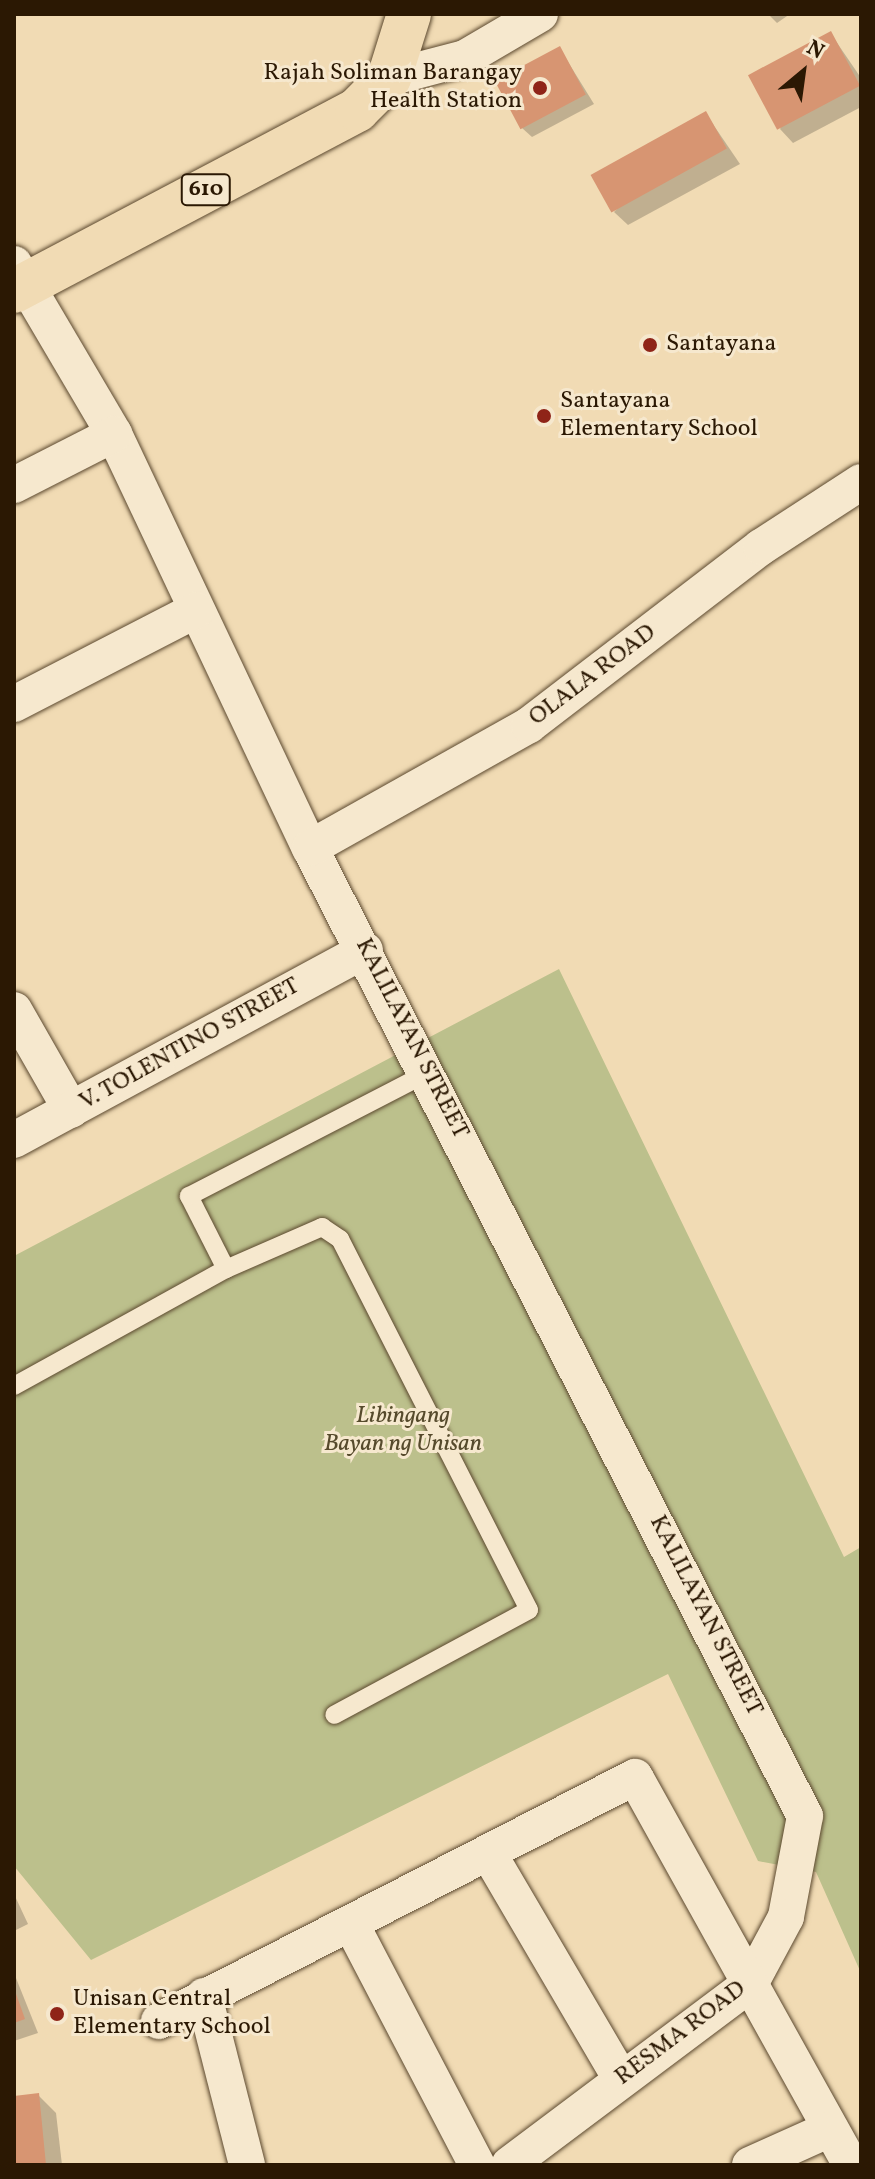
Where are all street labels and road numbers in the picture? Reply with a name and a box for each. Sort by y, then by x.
road number: 610 [180,172,232,208]
street label: OLALA ROAD [524,619,662,733]
street label: KALILAYAN STREET [348,934,474,1144]
street label: V. TOLENTINO STREET [75,972,305,1118]
street label: KALILAYAN STREET [642,1511,768,1721]
street label: RESMA ROAD [610,1976,752,2092]

